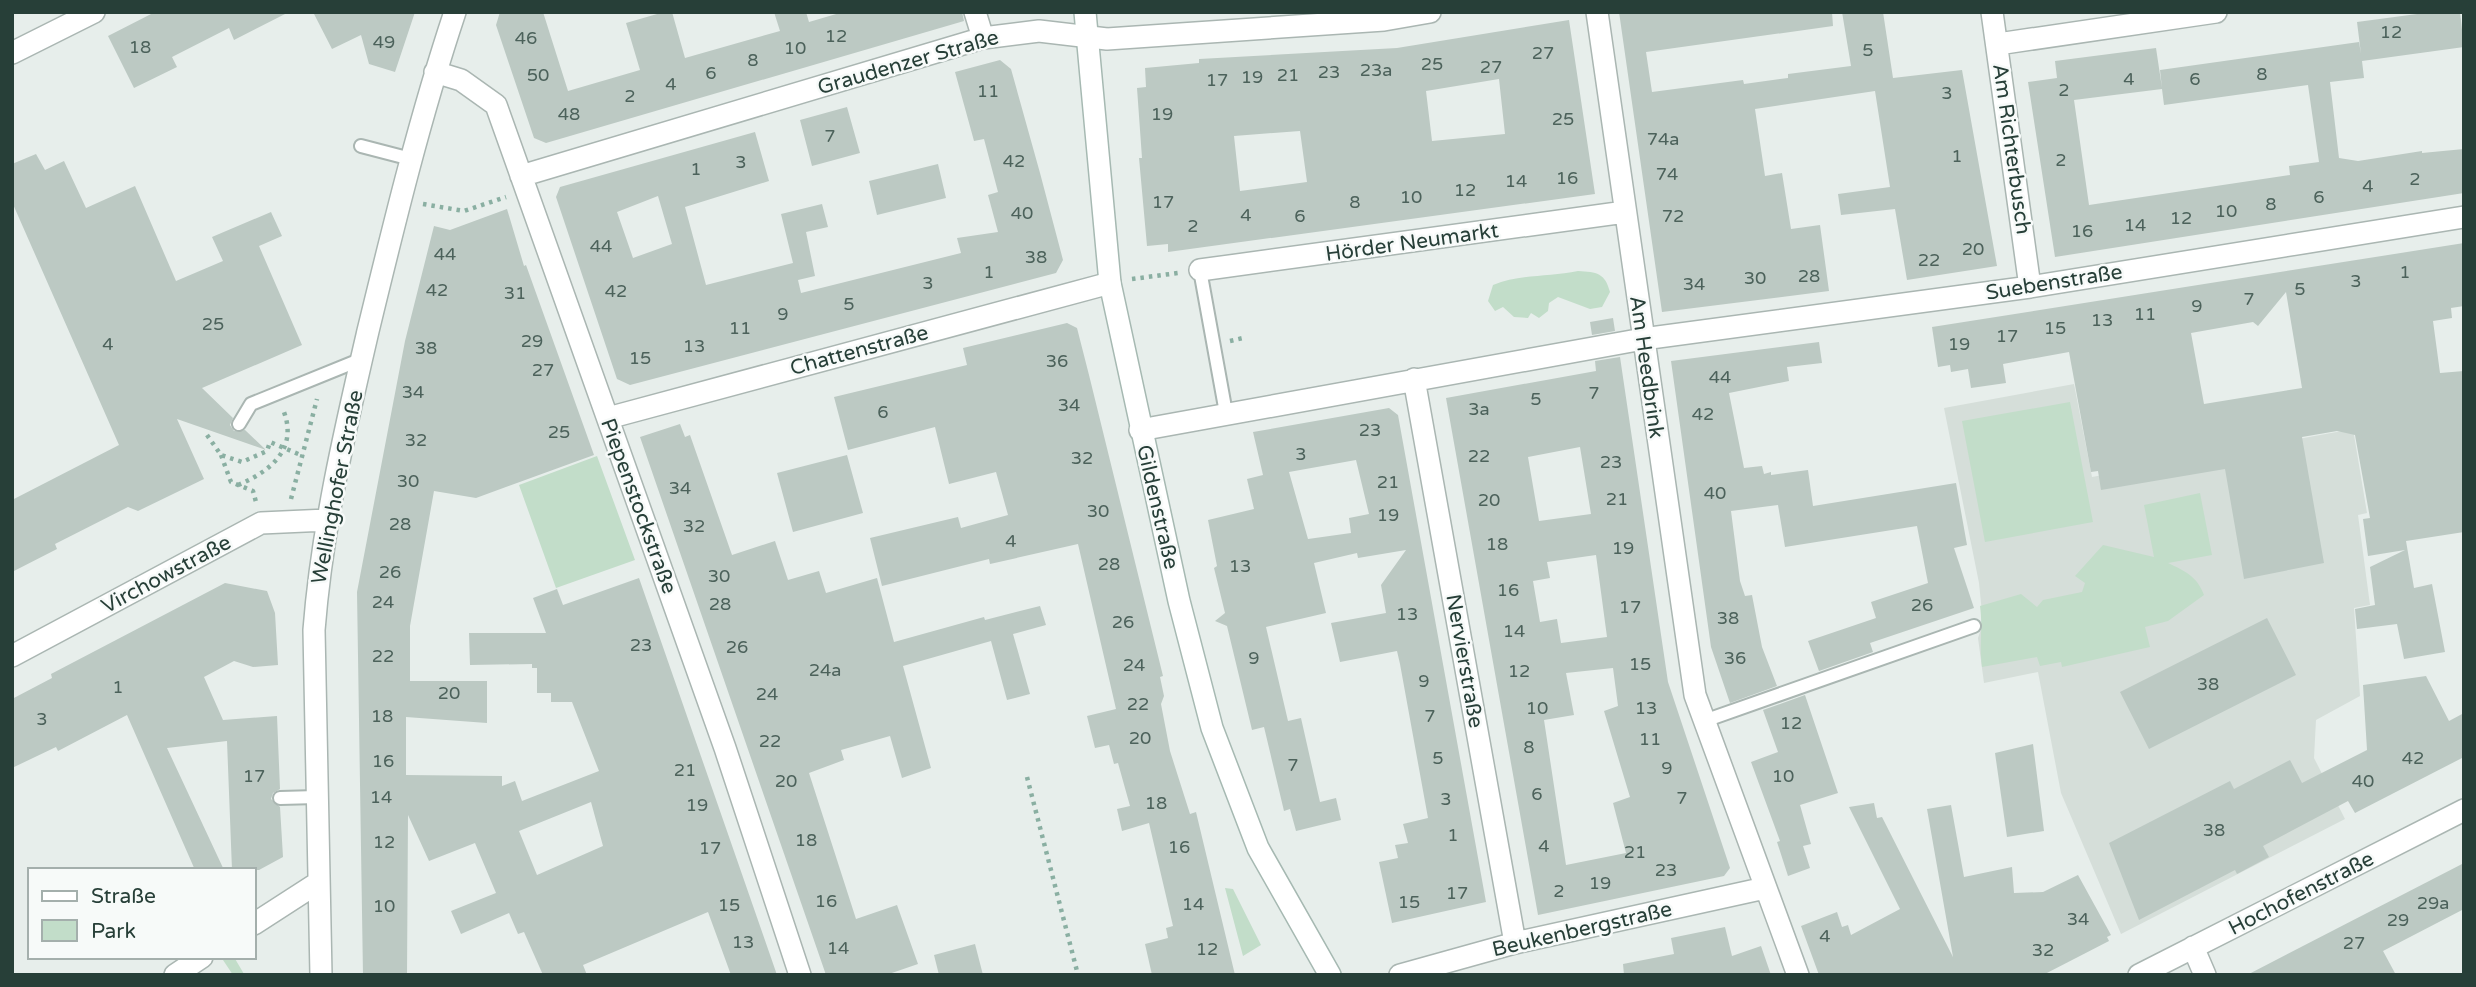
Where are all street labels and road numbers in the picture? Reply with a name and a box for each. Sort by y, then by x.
street label: Graudenzer Straße [815,25,1002,100]
street label: Am Richterbusch [1987,62,2036,236]
street label: Hörder Neumarkt [1324,218,1500,267]
street label: Suebenstraße [1984,259,2124,306]
street label: Am Heedbrink [1624,294,1669,440]
street label: Chattenstraße [787,320,931,381]
street label: Wellinghofer Straße [306,388,369,586]
street label: Piepenstockstraße [595,415,682,597]
street label: Gildenstraße [1131,443,1184,572]
street label: Virchowstraße [97,530,235,619]
street label: Nervierstraße [1440,592,1489,730]
street label: Hochofenstraße [2224,846,2378,941]
street label: Beukenbergstraße [1490,897,1675,962]

